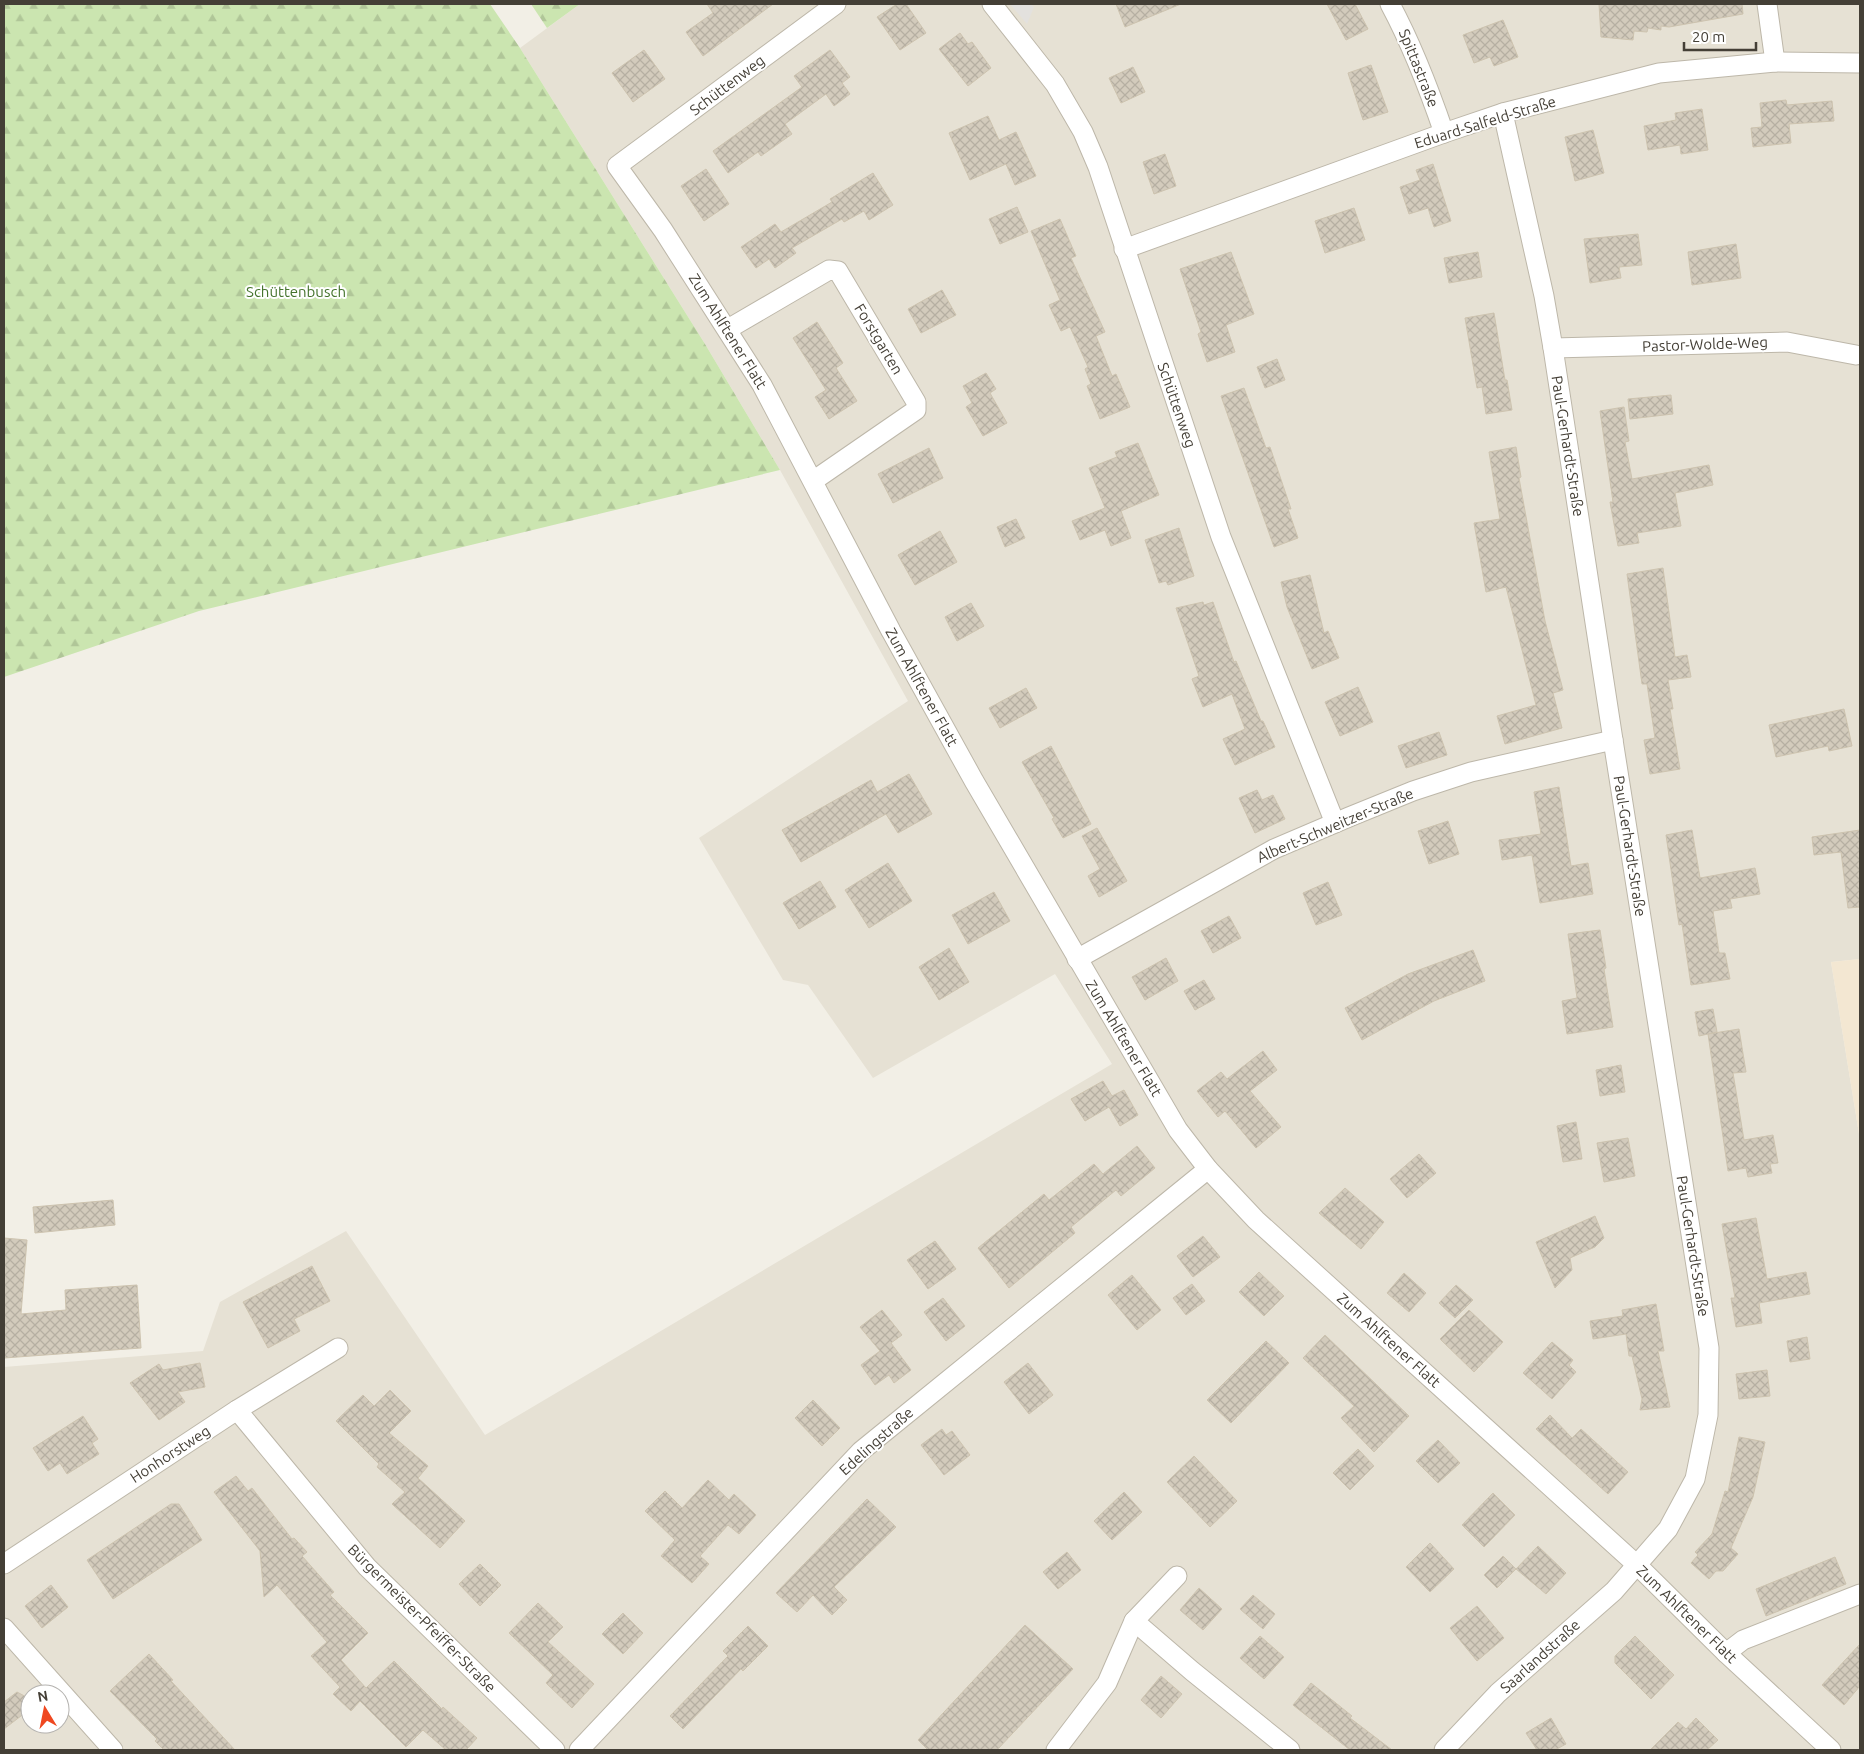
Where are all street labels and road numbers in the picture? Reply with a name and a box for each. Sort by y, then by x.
street label: Spittastraße [1396,26,1442,110]
street label: Schüttenweg [686,51,768,119]
street label: Eduard-Salfeld-Straße [1412,92,1558,152]
street label: Zum Ahlftener Flatt [686,270,770,392]
street label: Forstgarten [851,301,907,377]
street label: Pastor-Wolde-Weg [1642,333,1768,355]
street label: Schüttenweg [1154,360,1200,450]
street label: Paul-Gerhardt-Straße [1548,374,1588,518]
street label: Zum Ahlftener Flatt [882,625,962,749]
street label: Paul-Gerhardt-Straße [1610,774,1650,918]
street label: Albert-Schweitzer-Straße [1254,784,1416,866]
street label: Zum Ahlftener Flatt [1083,977,1166,1099]
street label: Paul-Gerhardt-Straße [1673,1174,1713,1318]
street label: Zum Ahlftener Flatt [1334,1289,1444,1391]
street label: Edelingstraße [836,1403,916,1479]
street label: Honhorstweg [127,1422,213,1486]
street label: Bürgermeister-Pfeiffer-Straße [345,1541,499,1695]
street label: Zum Ahlftener Flatt [1633,1562,1741,1666]
street label: Saarlandstraße [1497,1616,1583,1696]

